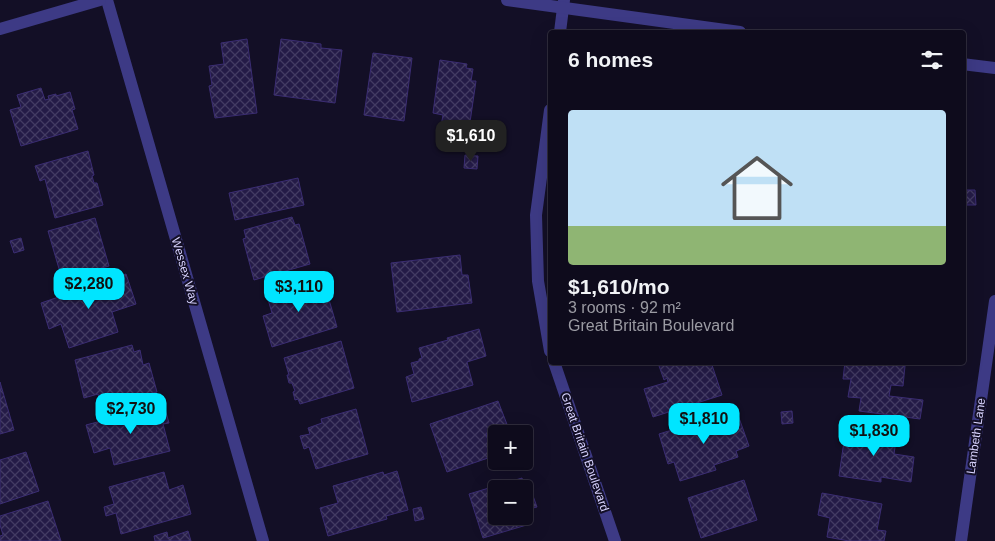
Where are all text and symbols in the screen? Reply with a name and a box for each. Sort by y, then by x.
icon: filters [918,46,946,74]
text: 6 homes [568,48,653,71]
pin: $1,610 [430,120,512,162]
text: $1,610 [447,127,495,144]
icon: home [712,143,802,233]
street label: Wessex Way [169,236,201,306]
pin: $2,280 [48,268,130,310]
pin: $3,110 [258,270,340,313]
text: $2,280 [65,275,113,292]
text: $1,610/mo [568,275,670,298]
text: $3,110 [275,278,323,295]
text: 3 rooms · 92 m² [568,299,681,316]
text: Great Britain Boulevard [568,317,734,334]
street label: Great Britain Boulevard [558,391,612,513]
pin: $2,730 [90,392,172,435]
street label: Lambeth Lane [964,397,988,475]
text: $2,730 [107,400,155,417]
pin: $1,810 [663,402,745,445]
text: $1,810 [680,410,728,427]
pin: $1,830 [833,414,915,457]
text: $1,830 [850,422,898,439]
map controls [488,425,533,525]
button: + [488,425,533,470]
button: − [488,480,533,525]

